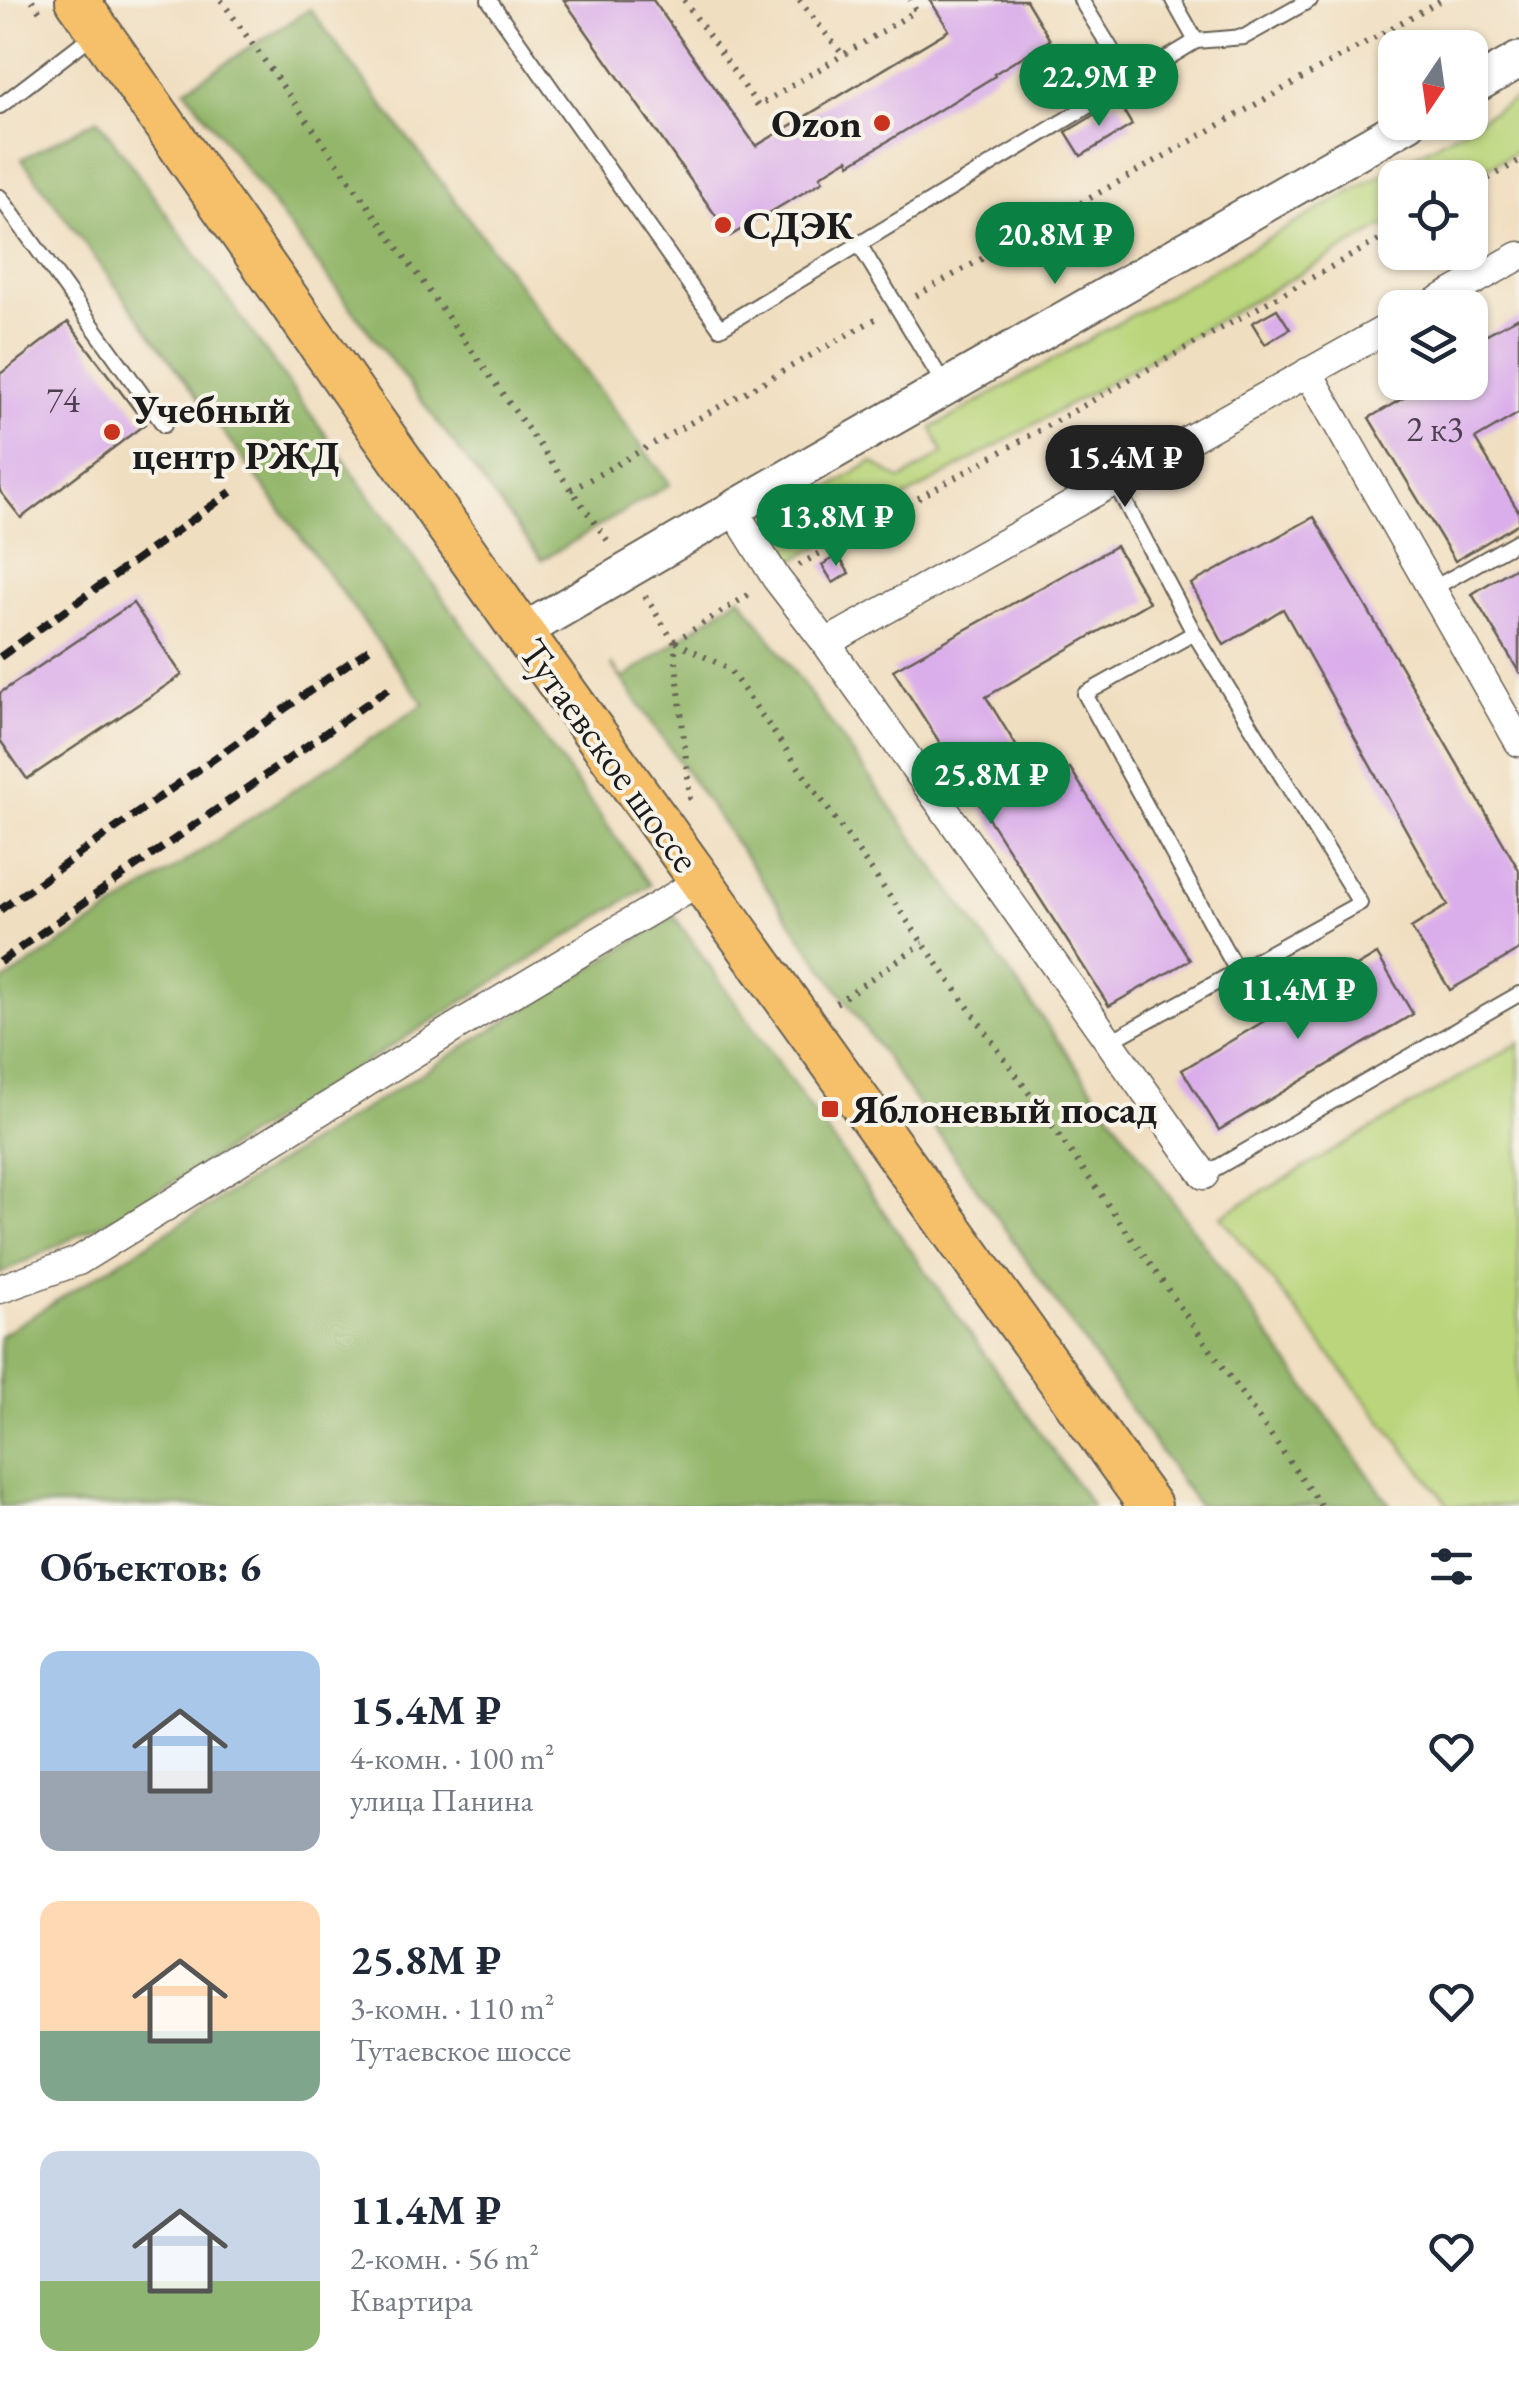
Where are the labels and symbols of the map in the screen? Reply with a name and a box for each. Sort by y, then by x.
north arrow [1378,30,1488,140]
pin: 22.9M ₽ [1007,44,1191,129]
place label: Ozon [771,97,862,149]
marker: Ozon [871,112,893,134]
place label: СДЭК [743,199,855,251]
pin: 20.8M ₽ [963,202,1147,287]
marker: СДЭК [712,214,734,236]
house number: 74 [46,377,80,422]
place label: Учебный центр РЖД [131,383,339,481]
house number: 2 к3 [1406,406,1464,451]
marker: Учебный центр РЖД [101,421,123,443]
pin: 15.4M ₽ [1033,425,1217,510]
pin: 13.8M ₽ [744,484,928,569]
street label: Тутаевское шоссе [508,628,712,882]
pin: 25.8M ₽ [899,742,1083,827]
pin: 11.4M ₽ [1206,957,1390,1042]
place label: Яблоневый посад [849,1083,1158,1135]
marker: Яблоневый посад [819,1098,841,1120]

